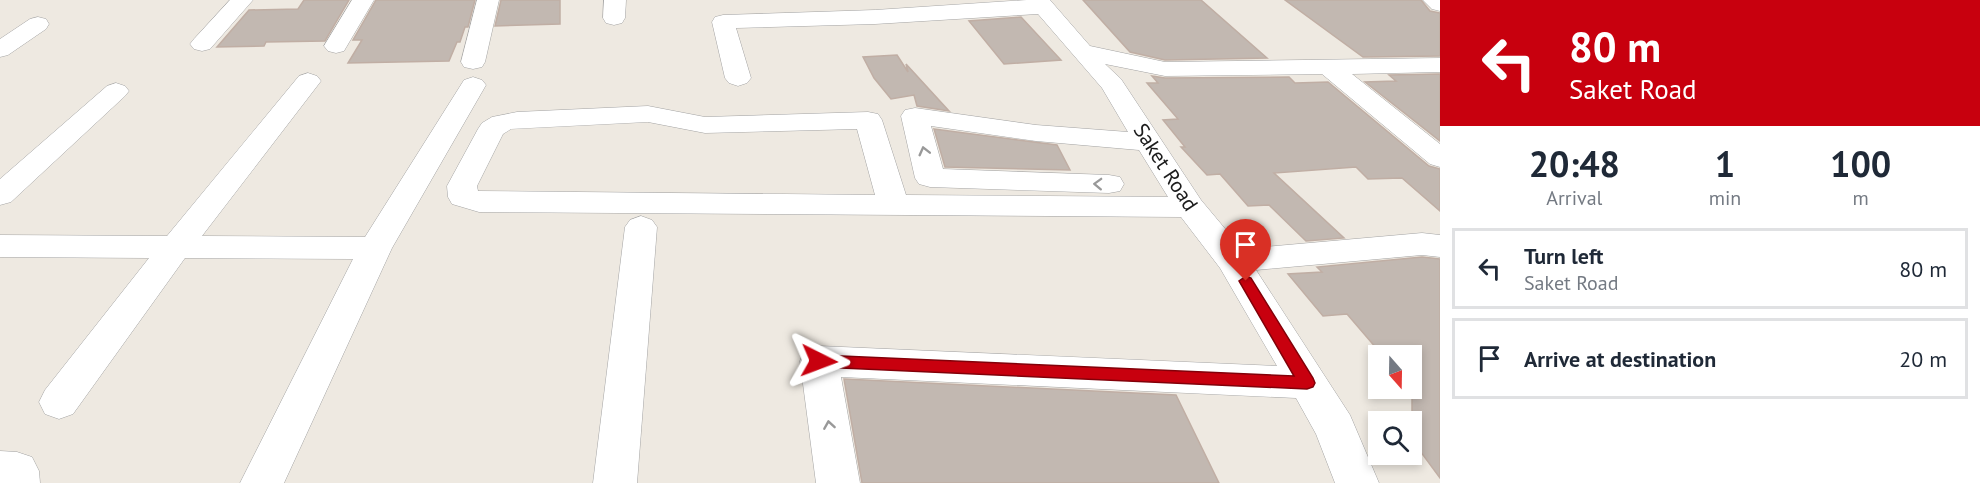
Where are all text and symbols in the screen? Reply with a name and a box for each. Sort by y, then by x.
text: 80 m [1569,19,1661,74]
icon: left [1470,24,1548,102]
text: Saket Road [1569,72,1697,106]
street label: Saket Road [1128,118,1204,216]
text: 20:48 [1529,140,1620,187]
text: 1 [1715,140,1735,187]
text: 100 [1830,140,1891,187]
one-way arrow [918,147,931,157]
one-way arrow [1093,177,1102,190]
text: Arrival [1546,185,1602,211]
text: min [1709,185,1741,211]
text: m [1853,185,1869,211]
pin [1220,219,1271,281]
icon: arrive [1229,228,1262,261]
text: Turn left [1524,242,1604,270]
icon: left [1473,252,1506,285]
text: 80 m [1899,255,1947,283]
text: Saket Road [1524,270,1619,296]
position arrow [787,329,851,393]
icon: arrive [1473,342,1506,375]
north arrow [1368,345,1422,399]
map controls [1368,345,1422,465]
text: Arrive at destination [1524,345,1716,373]
text: 20 m [1899,345,1947,373]
button: search [1368,411,1422,465]
one-way arrow [823,421,836,431]

